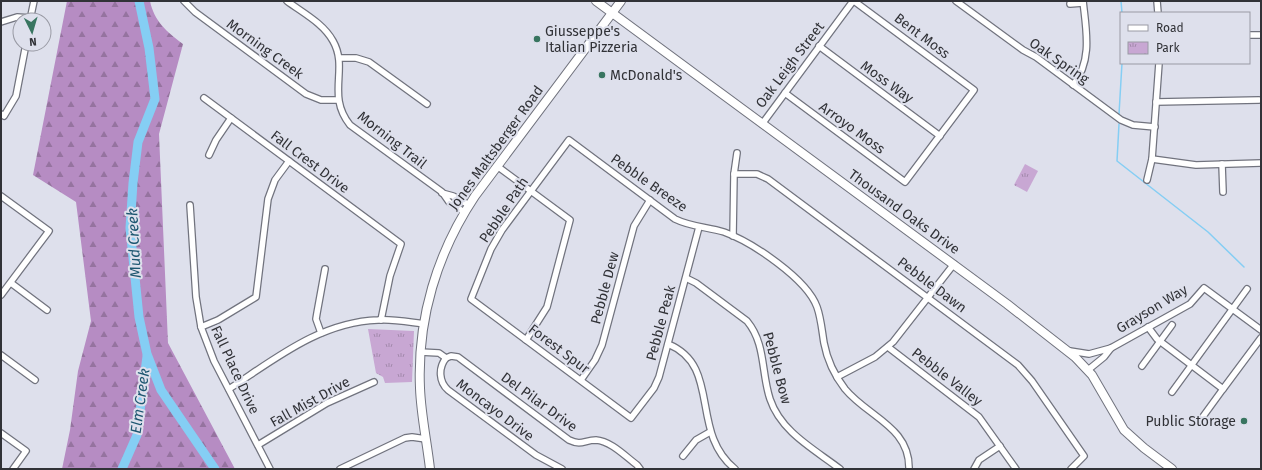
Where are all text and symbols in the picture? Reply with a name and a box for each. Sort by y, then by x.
street label: Bent Moss [891,10,953,63]
north arrow [12,12,52,52]
legend [1120,12,1250,64]
street label: Morning Creek [223,15,307,83]
street label: Oak Leigh Street [752,18,828,111]
text: Road [1156,21,1184,35]
place label: Giusseppe's Italian Pizzeria [545,23,638,56]
marker: Giusseppe's Italian Pizzeria [532,34,542,44]
street label: Oak Spring [1026,34,1093,88]
text: N [29,35,37,48]
text: Park [1156,41,1180,55]
street label: Moss Way [857,57,917,107]
place label: McDonald's [610,67,683,84]
marker: McDonald's [597,70,607,80]
street label: Jones Maltsberger Road [445,82,547,214]
street label: Arroyo Moss [816,98,889,158]
street label: Morning Trail [354,108,430,172]
street label: Fall Crest Drive [267,127,353,197]
street label: Pebble Breeze [607,150,691,216]
street label: Thousand Oaks Drive [845,166,963,258]
street label: Pebble Path [476,174,532,246]
water label: Mud Creek [123,208,145,278]
street label: Pebble Dew [587,250,623,326]
street label: Pebble Dawn [894,254,970,316]
street label: Grayson Way [1113,281,1191,337]
street label: Pebble Peak [643,283,679,363]
street label: Forest Spur [525,321,593,378]
street label: Fall Place Drive [207,323,263,417]
street label: Pebble Bow [759,330,795,406]
street label: Pebble Valley [908,344,986,410]
water label: Elm Creek [127,367,153,435]
street label: Del Pilar Drive [498,369,580,435]
street label: Fall Mist Drive [267,373,353,431]
street label: Moncayo Drive [453,375,537,445]
place label: Public Storage [1146,413,1236,430]
marker: Public Storage [1239,416,1249,426]

